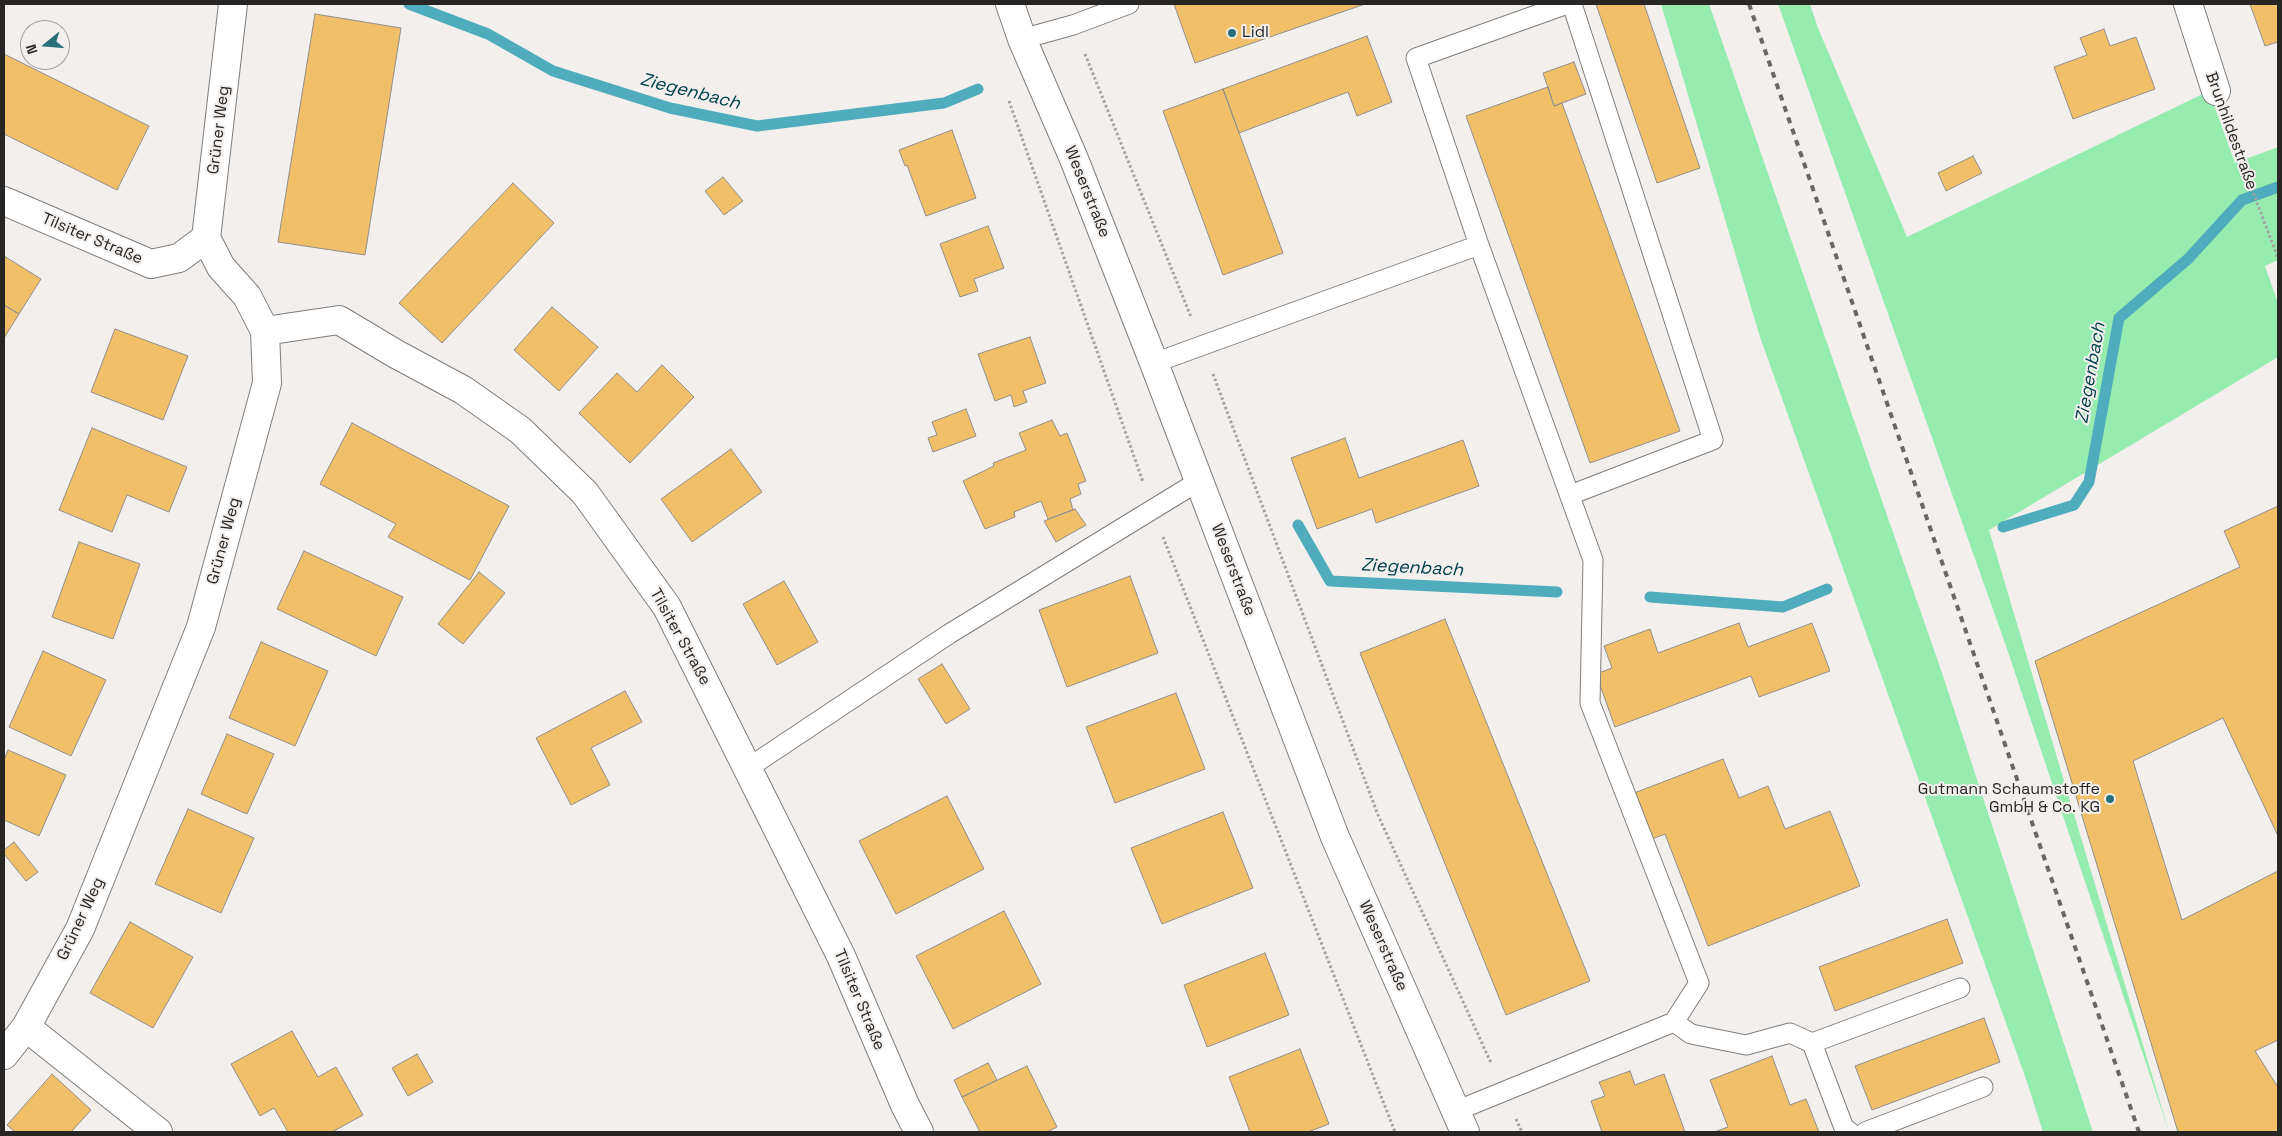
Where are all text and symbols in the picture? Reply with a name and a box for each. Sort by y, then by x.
north arrow [20,20,70,70]
place label: Lidl [1242,23,1269,43]
marker: Lidl [1226,27,1238,39]
text: N [22,42,42,56]
water label: Ziegenbach [638,69,742,115]
street label: Brunhildestraße [2201,70,2261,192]
street label: Grüner Weg [204,84,234,176]
street label: Weserstraße [1060,143,1114,241]
street label: Tilsiter Straße [39,209,145,269]
water label: Ziegenbach [2071,321,2111,425]
street label: Grüner Weg [203,495,245,587]
street label: Weserstraße [1207,521,1259,619]
water label: Ziegenbach [1360,555,1464,581]
street label: Tilsiter Straße [645,585,715,689]
place label: Gutmann Schaumstoffe GmbH & Co. KG [1918,780,2100,818]
marker: Gutmann Schaumstoffe GmbH & Co. KG [2104,793,2116,805]
street label: Grüner Weg [53,874,109,964]
street label: Weserstraße [1354,898,1412,994]
street label: Tilsiter Straße [829,947,889,1053]

